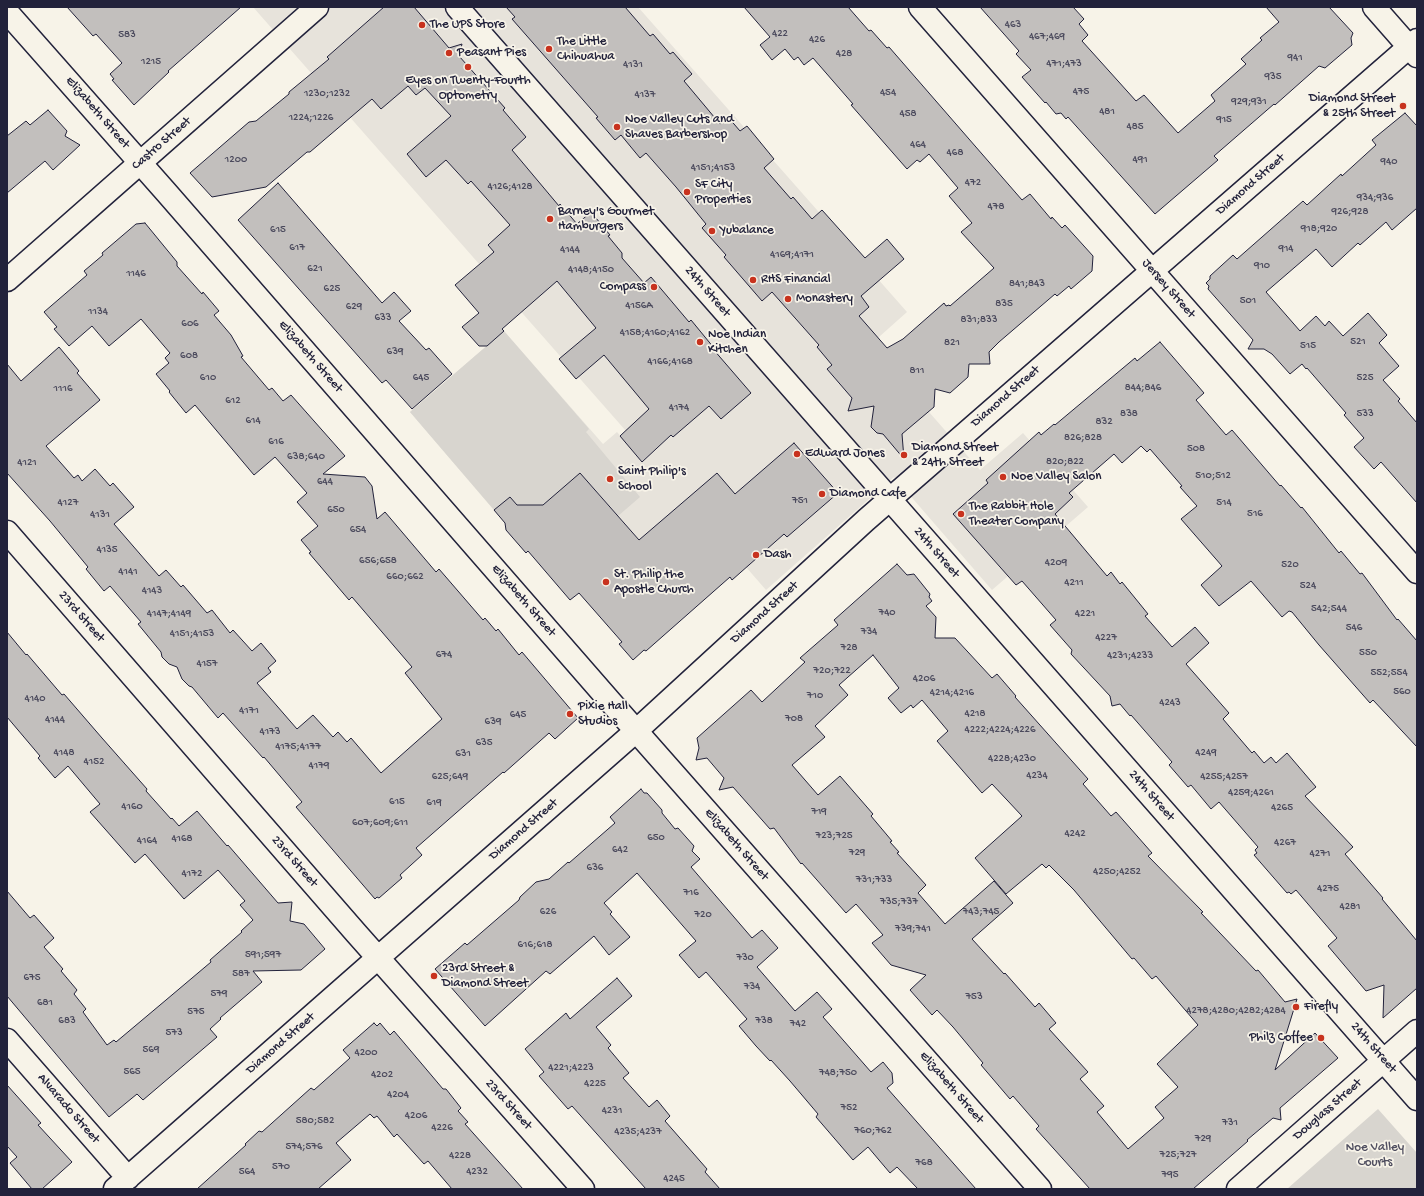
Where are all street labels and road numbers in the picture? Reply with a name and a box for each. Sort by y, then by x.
street label: Elizabeth Street [61,74,133,152]
street label: Castro Street [129,114,195,174]
street label: Diamond Street [1213,151,1289,219]
street label: Jersey Street [1138,256,1198,322]
street label: 24th Street [681,263,733,321]
street label: Elizabeth Street [274,318,346,396]
street label: Diamond Street [968,363,1044,431]
street label: 24th Street [910,524,962,582]
street label: Elizabeth Street [487,562,559,640]
street label: Diamond Street [728,578,802,648]
street label: 23rd Street [54,588,108,646]
street label: 24th Street [1125,767,1177,825]
street label: Diamond Street [486,796,562,864]
street label: Elizabeth Street [700,806,772,884]
street label: 23rd Street [267,833,321,891]
street label: Diamond Street [243,1010,319,1078]
street label: 24th Street [1347,1019,1399,1077]
street label: Elizabeth Street [915,1049,987,1127]
street label: Alvarado Street [33,1071,103,1147]
street label: 23rd Street [481,1076,535,1134]
street label: Douglass Street [1290,1076,1366,1144]

